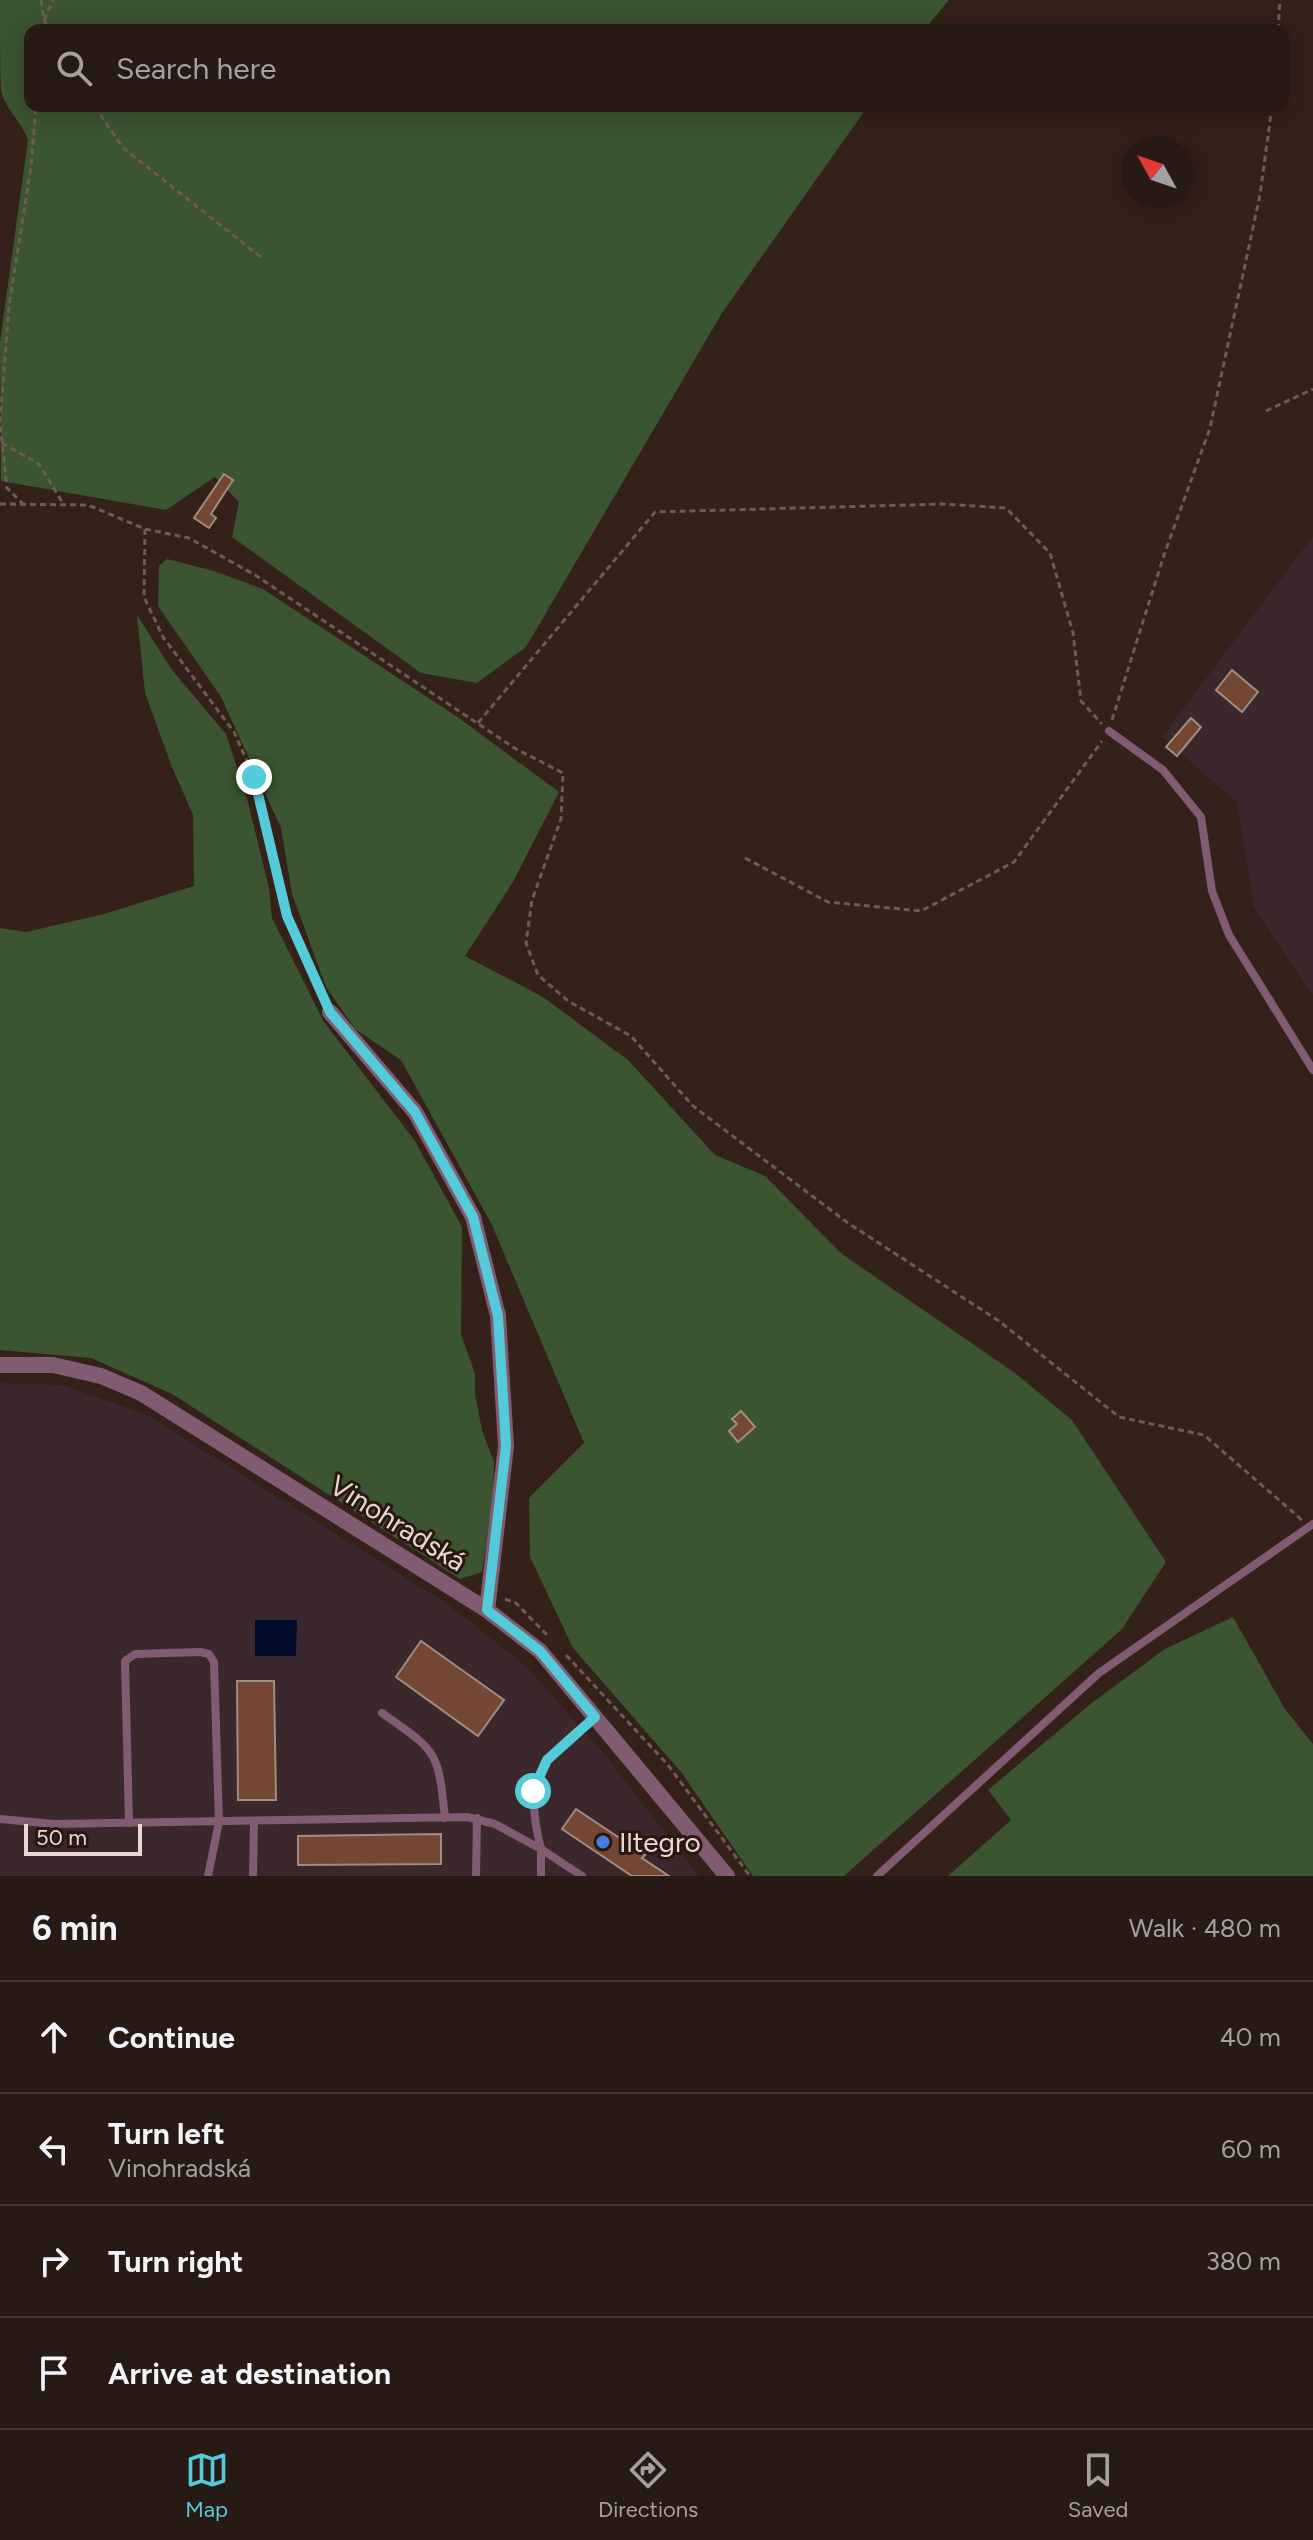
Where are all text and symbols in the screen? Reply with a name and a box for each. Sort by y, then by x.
search box [24,24,1289,112]
icon: search [52,46,96,90]
text: Search here [116,50,276,87]
north arrow [1121,136,1193,208]
route end [236,759,272,795]
street label: Vinohradská [324,1468,472,1578]
route start [515,1773,551,1809]
scale bar [24,1820,142,1856]
text: 50 m [36,1824,87,1851]
place label: Iltegro [619,1825,701,1859]
marker: Iltegro [594,1833,612,1851]
text: 6 min [32,1908,118,1949]
text: Walk · 480 m [1129,1912,1281,1944]
icon: ahead [32,2015,76,2059]
text: Continue [108,2019,235,2056]
text: 40 m [1220,2021,1281,2053]
text: Turn left [108,2115,225,2152]
icon: left [32,2127,76,2171]
text: 60 m [1221,2133,1281,2165]
text: Vinohradská [108,2152,251,2184]
icon: right [32,2239,76,2283]
text: Turn right [108,2243,243,2280]
text: 380 m [1206,2245,1281,2277]
icon: arrive [32,2351,76,2395]
text: Arrive at destination [108,2355,391,2392]
tab: Map [185,2448,229,2523]
tab: Directions [598,2448,698,2523]
tab: Saved [1068,2448,1128,2523]

